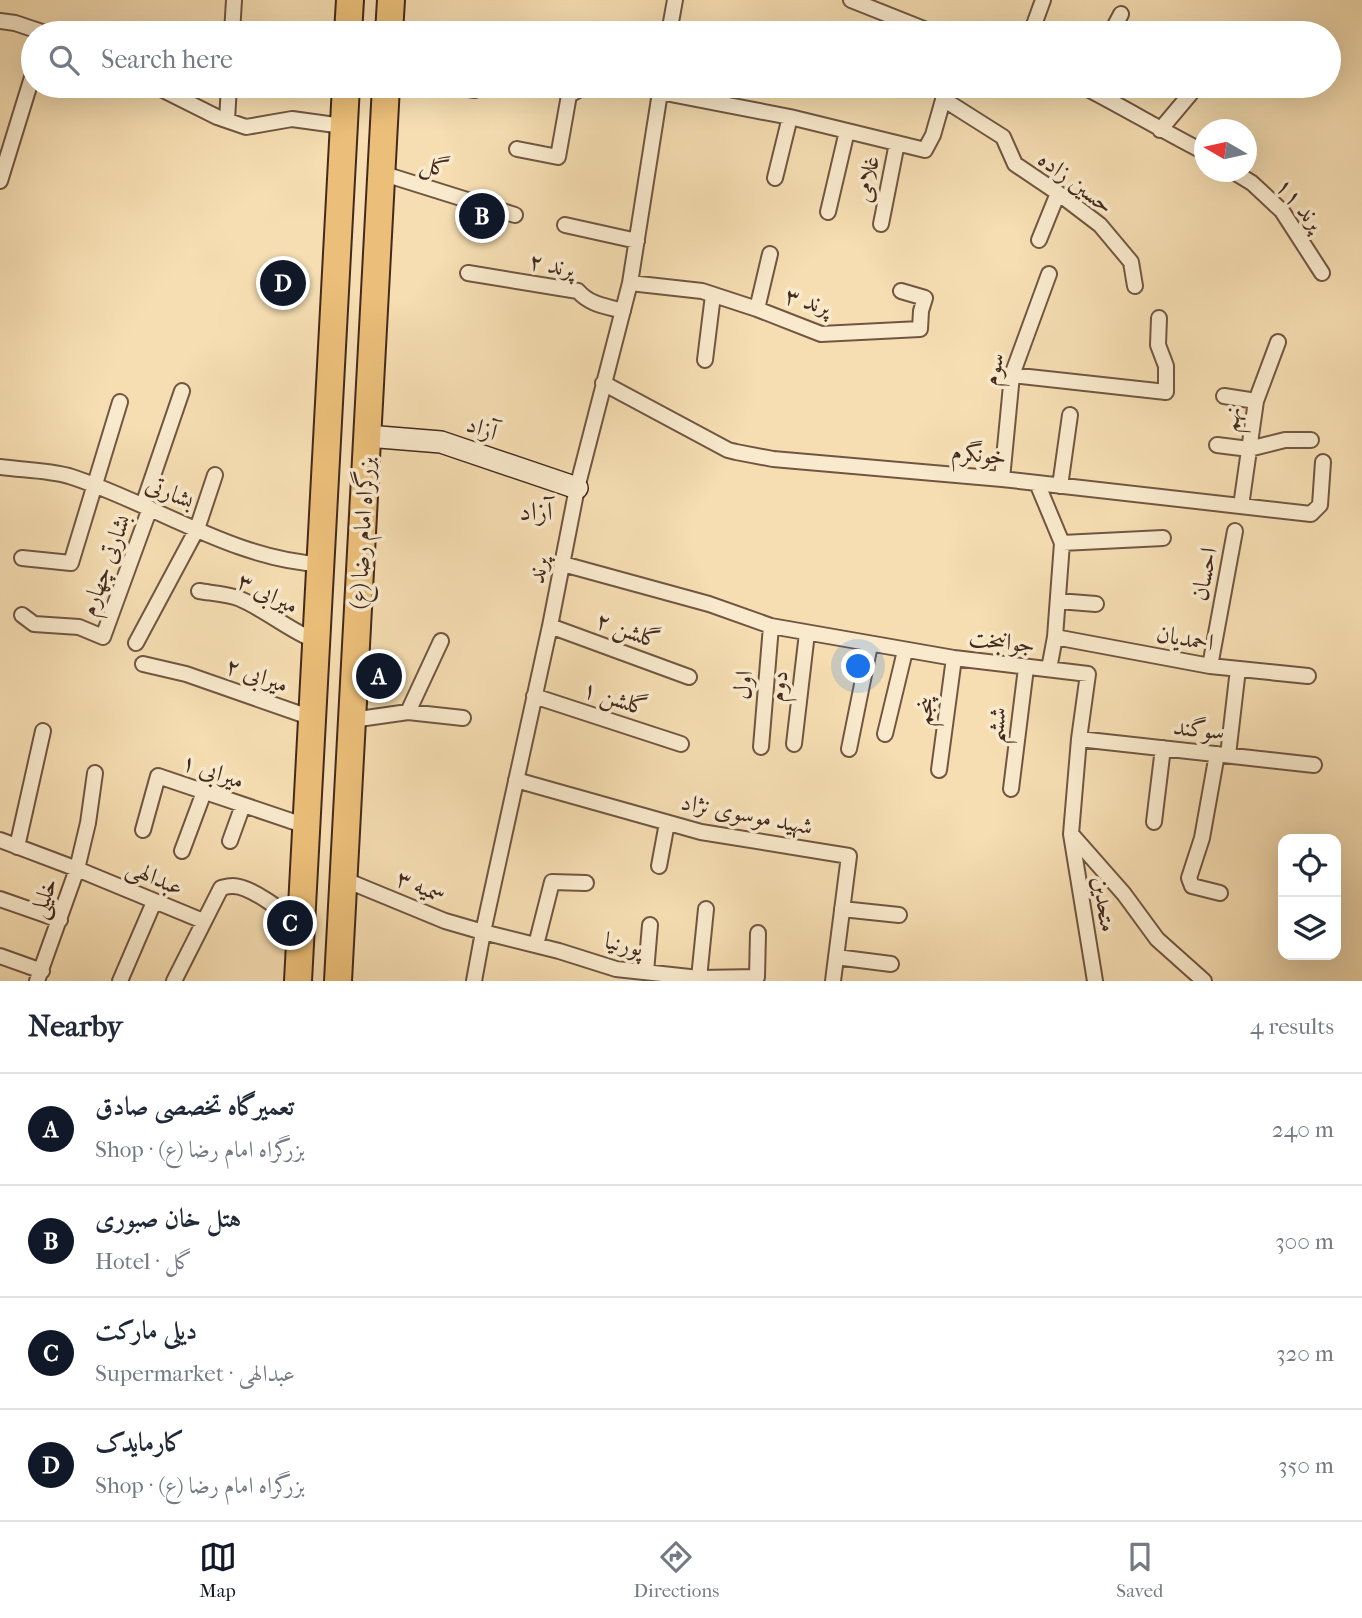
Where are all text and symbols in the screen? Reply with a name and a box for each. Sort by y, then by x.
search box [21,21,1341,98]
icon: search [45,41,83,79]
text: Search here [101,44,233,75]
north arrow [1194,119,1257,182]
street label: حسین زاده [1033,145,1119,219]
street label: گل [416,147,453,186]
street label: غلامی [849,153,885,205]
street label: پرند ۱۱ [1268,172,1332,239]
pin: B [459,190,505,242]
street label: پرند ۲ [526,247,580,286]
pin: D [260,257,306,309]
street label: پرند ۳ [781,281,837,324]
street label: سوم [976,350,1017,390]
street label: نهم [1215,404,1255,435]
street label: آزاد [463,410,504,447]
street label: خونگرم [949,437,1008,478]
street label: بزرگراه امام رضا (ع) [342,456,387,610]
street label: بشارتی [142,469,199,515]
district label: آزاد [519,496,555,527]
street label: بشارتی چهارم [74,510,143,622]
street label: احسان [1185,545,1223,603]
street label: پرند [522,551,557,586]
street label: میرابی ۳ [232,566,303,622]
street label: گلشن ۲ [591,605,664,656]
street label: احمدیان [1154,619,1216,658]
street label: جوانبخت [967,623,1037,660]
your location [841,649,875,683]
pin: A [356,650,402,702]
street label: میرابی ۲ [221,651,292,702]
street label: اول [728,669,758,701]
street label: دوم [762,669,801,704]
street label: گلشن ۱ [579,673,651,723]
street label: پنجم [908,693,948,728]
street label: ششم [980,705,1022,746]
street label: سوگند [1172,712,1226,747]
street label: میرابی ۱ [177,747,248,798]
street label: شهید موسوی نژاد [679,788,815,841]
map controls [1278,834,1341,960]
button: locate [1278,834,1341,897]
street label: عبدالهی [121,853,188,904]
street label: سمیه ۳ [392,863,450,909]
street label: خلیلی [23,874,66,923]
street label: متحدین [1087,874,1123,934]
pin: C [267,897,313,949]
button: layers [1278,897,1341,960]
street label: پورنیا [602,926,647,965]
text: Nearby [28,1009,123,1044]
text: 4 results [1250,1013,1334,1040]
text: تعمیرگاه تخصصی صادق [95,1091,294,1122]
text: A [44,1116,58,1143]
text: 240 m [1272,1116,1334,1143]
text: Shop · بزرگراه امام رضا (ع) [95,1136,305,1163]
text: هتل خان صبوری [95,1203,241,1234]
text: B [44,1228,58,1255]
text: 300 m [1275,1228,1334,1255]
text: Hotel · گل [95,1248,192,1275]
text: دیلی مارکت [95,1315,197,1346]
text: C [43,1340,59,1367]
text: 320 m [1276,1340,1334,1367]
text: Supermarket · عبدالهی [95,1360,295,1387]
text: کارمایدک [95,1427,185,1458]
text: D [42,1452,60,1479]
text: 350 m [1278,1452,1334,1479]
text: Shop · بزرگراه امام رضا (ع) [95,1472,305,1499]
tab: Map [199,1538,237,1602]
tab: Directions [634,1538,719,1602]
tab: Saved [1116,1538,1163,1602]

